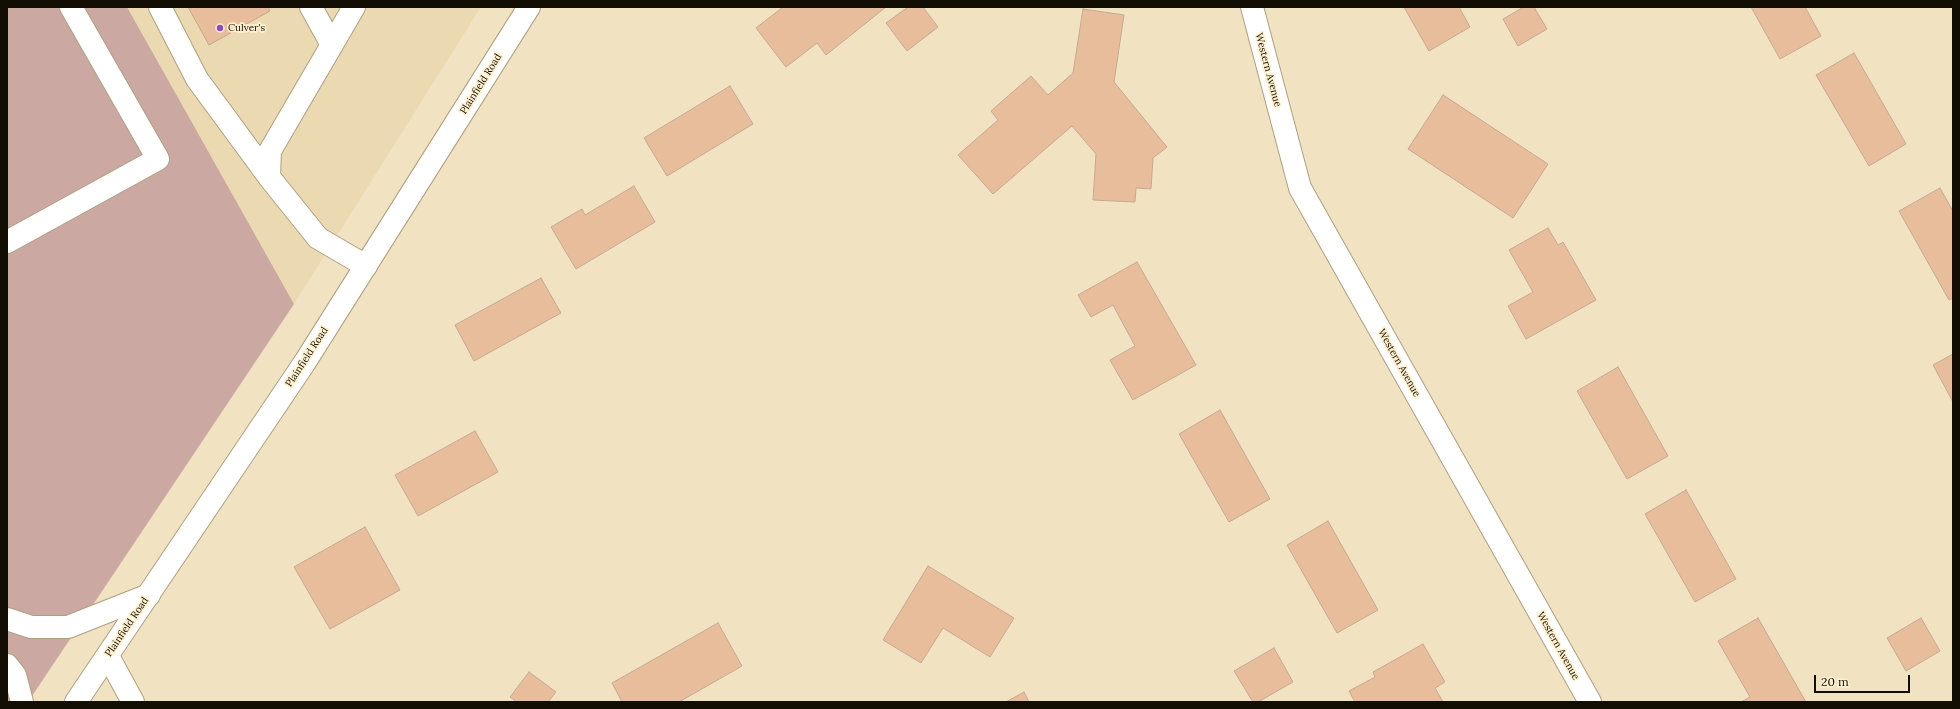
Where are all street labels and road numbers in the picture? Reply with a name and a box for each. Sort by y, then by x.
street label: Western Avenue [1252,32,1284,108]
street label: Plainfield Road [458,52,504,116]
street label: Plainfield Road [283,325,331,389]
street label: Western Avenue [1375,327,1423,399]
street label: Plainfield Road [103,595,151,659]
street label: Western Avenue [1534,610,1582,682]

